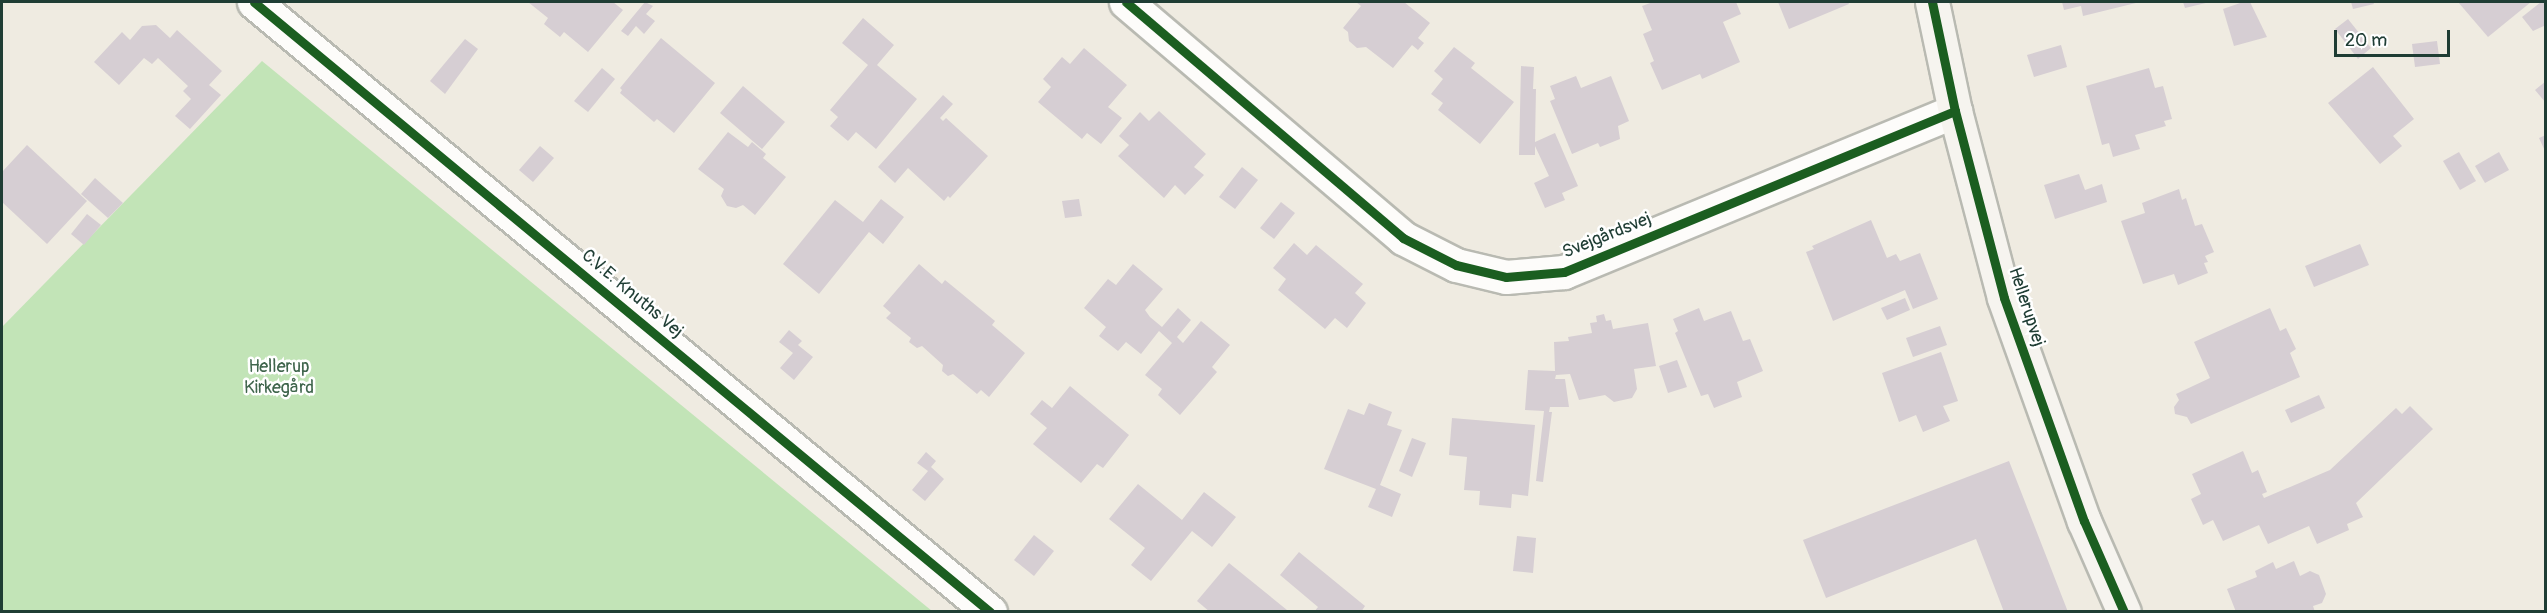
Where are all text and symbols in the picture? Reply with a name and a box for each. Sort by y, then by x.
scale bar [2337,18,2452,56]
text: 20 m [2345,29,2387,52]
street label: Svejgårdsvej [1559,208,1655,264]
street label: C.V.E. Knuths Vej [577,245,687,343]
street label: Hellerupvej [2003,265,2049,349]
park label: Hellerup Kirkegård [244,357,314,400]

